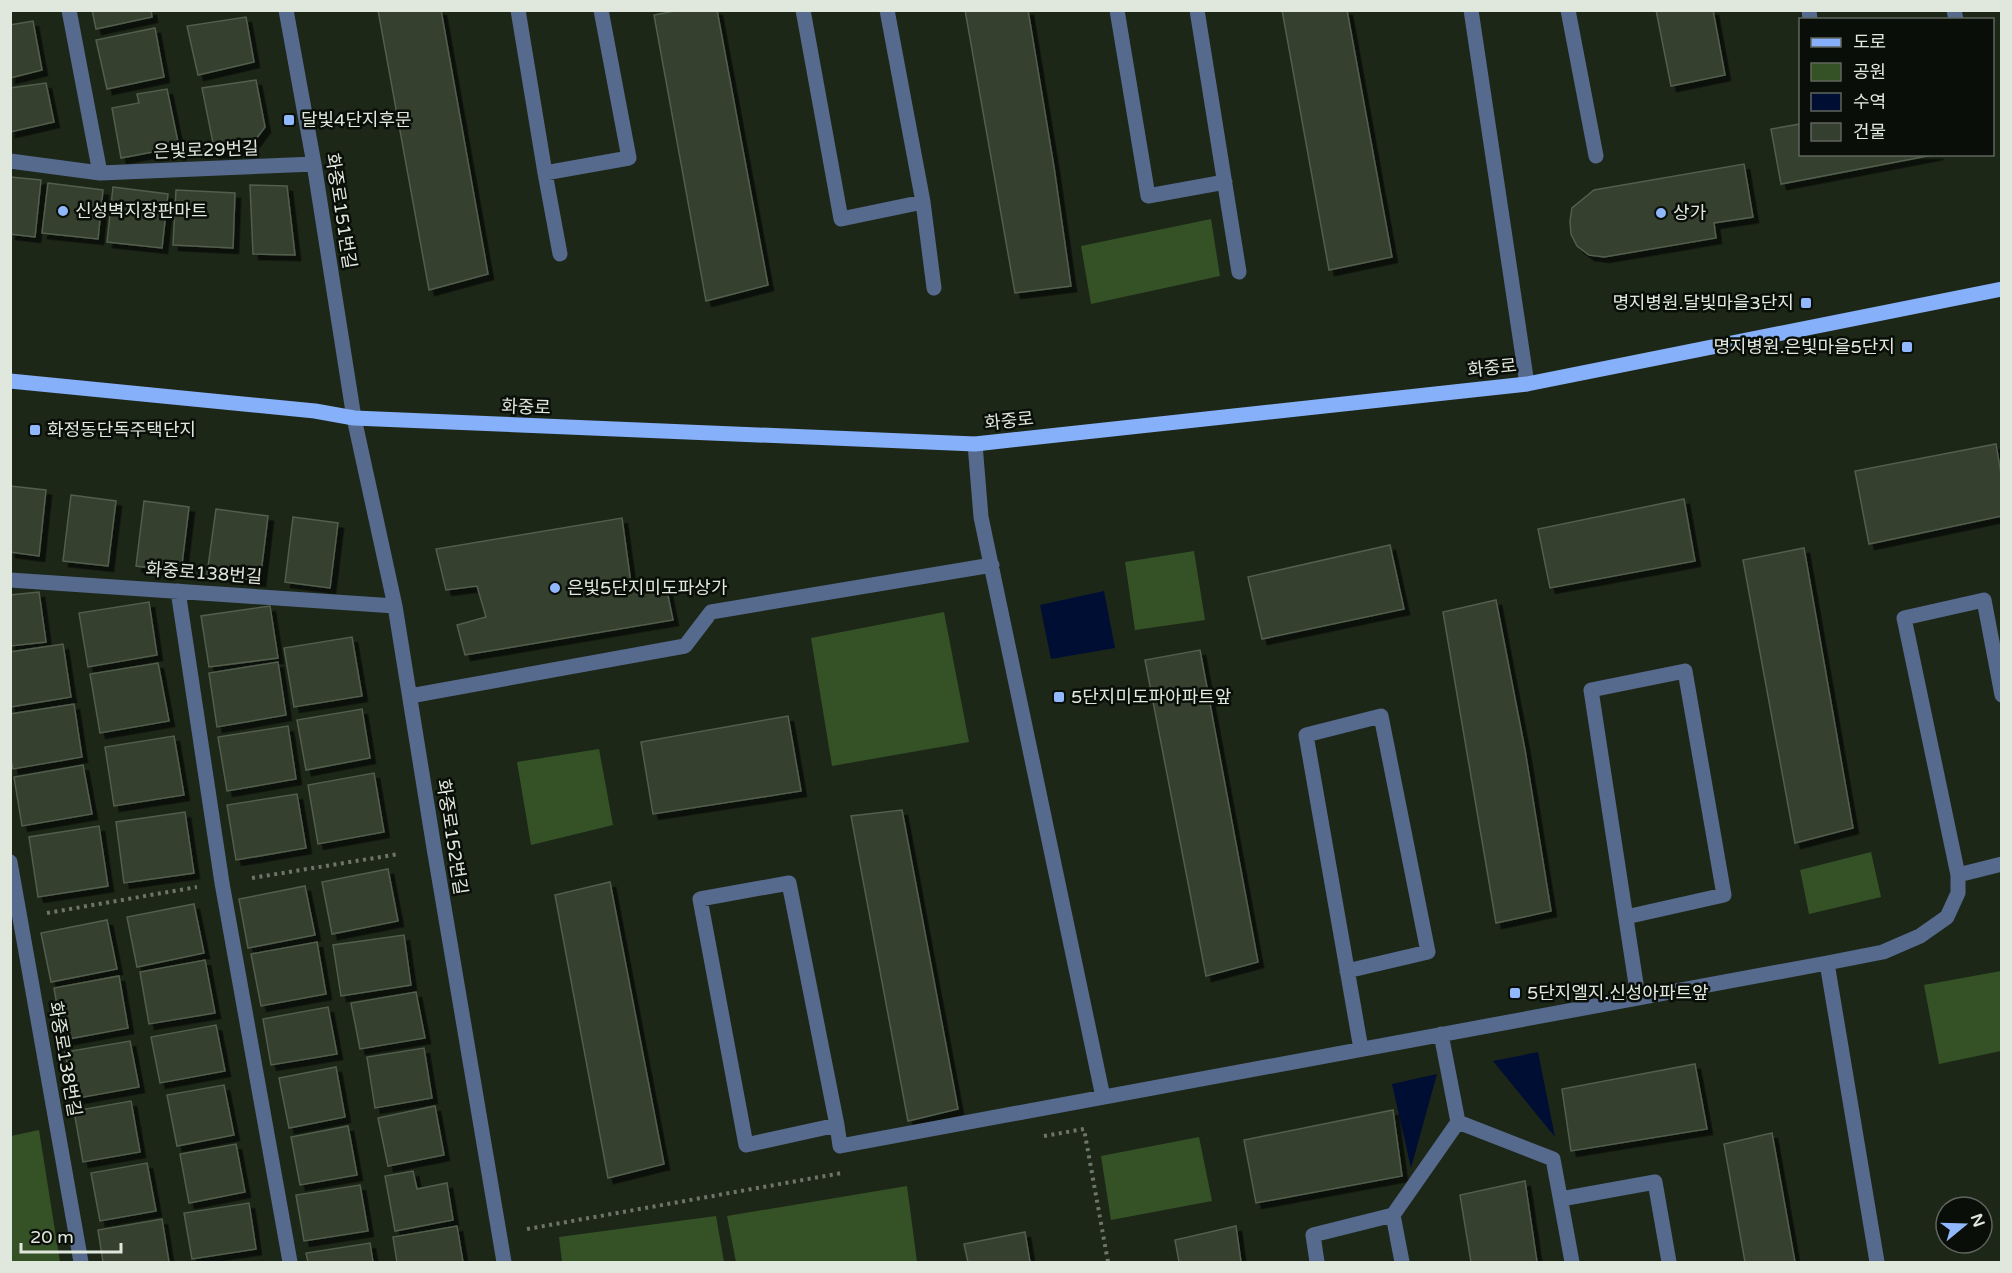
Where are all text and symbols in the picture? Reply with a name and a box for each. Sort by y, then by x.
legend [1799,18,1994,156]
text: 도로 [1853,31,1886,53]
text: 공원 [1853,61,1886,83]
text: 수역 [1853,91,1886,113]
place label: 달빛4단지후문 [301,109,412,131]
marker: 달빛4단지후문 [282,113,296,127]
text: 건물 [1853,121,1886,143]
street label: 은빛로29번길 [153,137,259,163]
street label: 화중로151번길 [321,152,361,270]
place label: 신성벽지장판마트 [75,200,207,222]
place label: 상가 [1673,202,1707,224]
marker: 신성벽지장판마트 [56,204,70,218]
marker: 상가 [1654,206,1668,220]
place label: 명지병원.달빛마을3단지 [1612,292,1794,314]
marker: 명지병원.달빛마을3단지 [1799,296,1813,310]
place label: 명지병원.은빛마을5단지 [1713,336,1895,358]
marker: 명지병원.은빛마을5단지 [1900,340,1914,354]
street label: 화중로 [1466,354,1518,382]
street label: 화중로 [501,395,551,419]
street label: 화중로 [983,407,1035,435]
place label: 화정동단독주택단지 [47,419,196,441]
marker: 화정동단독주택단지 [28,423,42,437]
street label: 화중로138번길 [145,558,263,588]
place label: 은빛5단지미도파상가 [567,577,728,599]
marker: 은빛5단지미도파상가 [548,581,562,595]
place label: 5단지미도파아파트앞 [1071,686,1231,708]
marker: 5단지미도파아파트앞 [1052,690,1066,704]
street label: 화중로152번길 [432,778,472,896]
place label: 5단지엘지.신성아파트앞 [1527,982,1709,1004]
marker: 5단지엘지.신성아파트앞 [1508,986,1522,1000]
street label: 화중로138번길 [44,1000,86,1118]
north arrow [1934,1195,1994,1255]
text: N [1966,1211,1989,1230]
scale bar [21,1216,122,1254]
text: 20 m [30,1226,74,1248]

